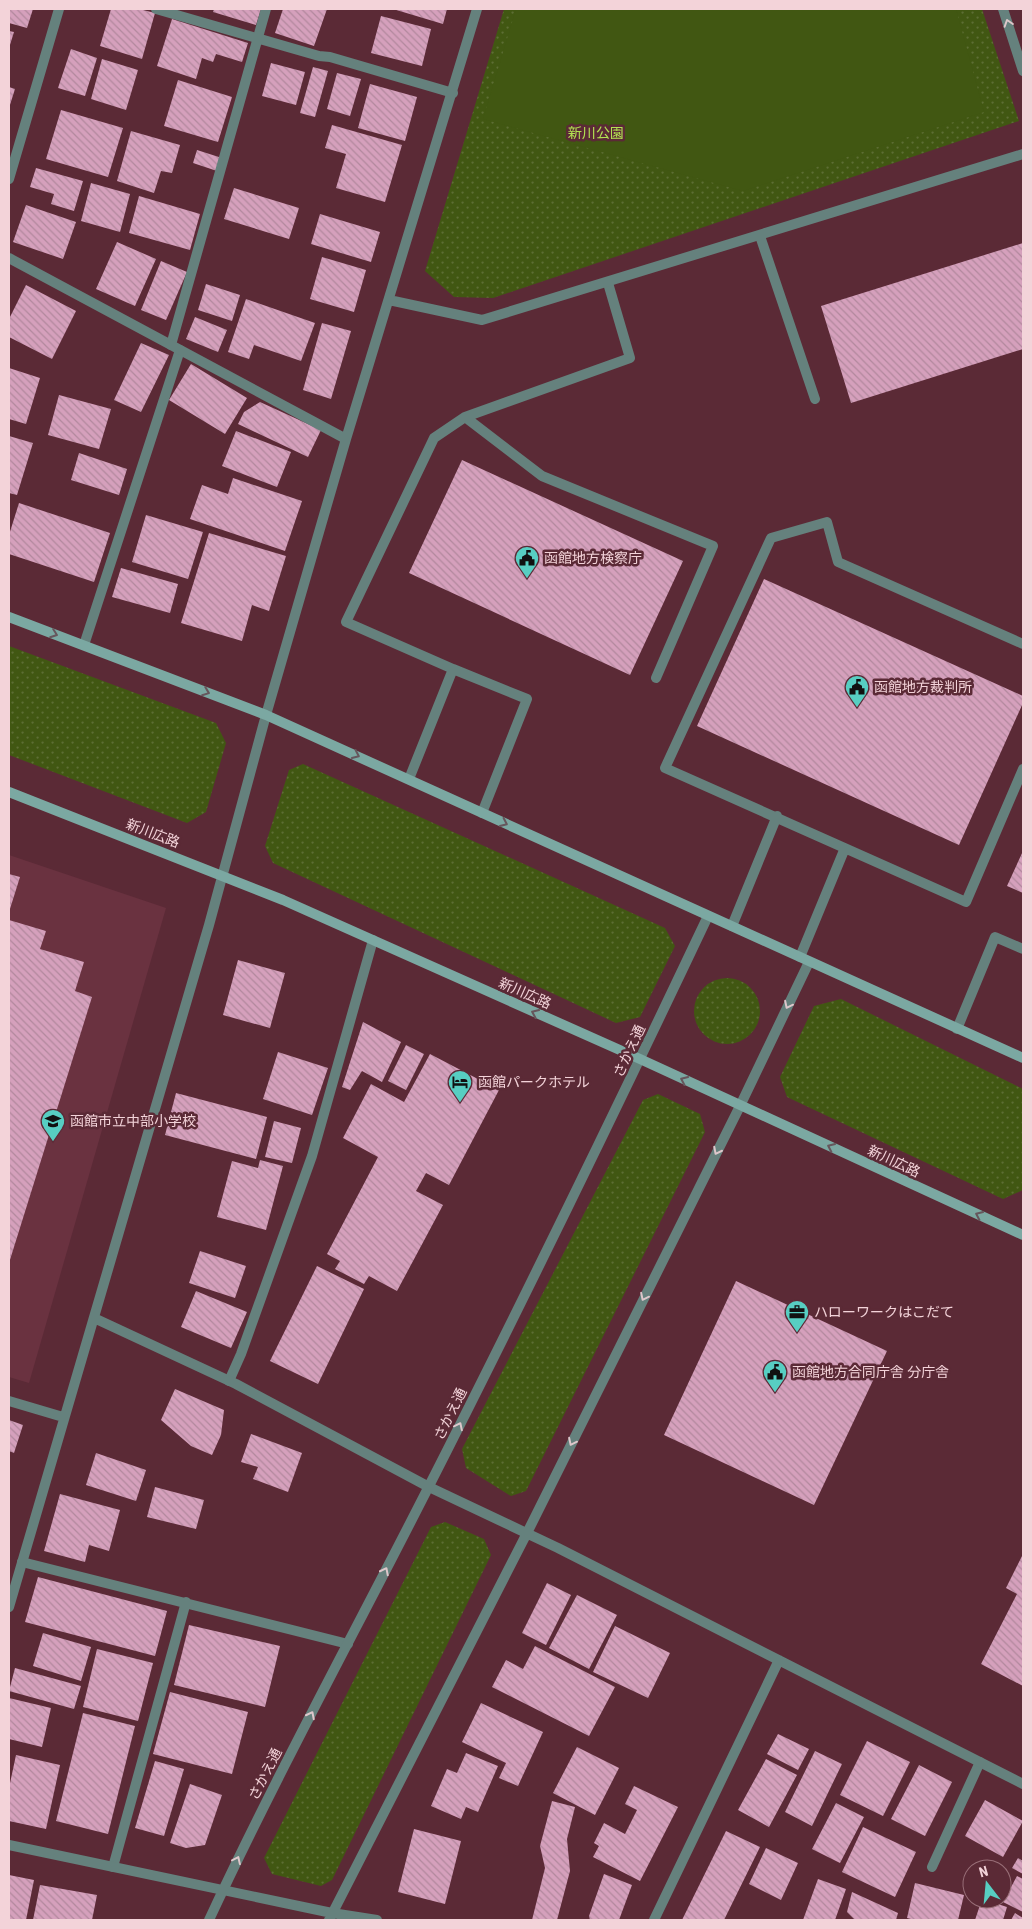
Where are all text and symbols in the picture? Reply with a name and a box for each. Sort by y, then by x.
one-way arrow [1003,20,1013,28]
park label: 新川公園 [568,125,624,141]
public building icon: 函館地方検察庁 [514,545,540,579]
place label: 函館地方検察庁 [544,550,642,566]
one-way arrow [50,628,58,638]
public building icon: 函館地方裁判所 [844,674,870,708]
place label: 函館地方裁判所 [874,679,972,695]
one-way arrow [201,685,210,696]
one-way arrow [351,748,360,759]
street label: 新川広路 [124,815,182,851]
one-way arrow [498,816,507,826]
street label: 新川広路 [496,974,554,1012]
one-way arrow [785,1000,795,1009]
one-way arrow [531,1008,540,1019]
street label: さかえ通 [610,1022,648,1080]
hotel icon: 函館パークホテル [447,1069,473,1103]
place label: 函館パークホテル [478,1074,590,1090]
one-way arrow [680,1075,689,1086]
school or university icon: 函館市立中部小学校 [40,1108,66,1142]
place label: 函館市立中部小学校 [70,1113,196,1129]
street label: 新川広路 [865,1142,923,1180]
one-way arrow [827,1143,836,1154]
one-way arrow [713,1146,723,1155]
one-way arrow [975,1211,984,1222]
one-way arrow [640,1292,650,1301]
office icon: ハローワークはこだて [784,1299,810,1333]
place label: ハローワークはこだて [814,1304,954,1320]
public building icon: 函館地方合同庁舎 分庁舎 [762,1359,788,1393]
place label: 函館地方合同庁舎 分庁舎 [792,1364,949,1380]
street label: さかえ通 [431,1385,469,1443]
one-way arrow [453,1422,463,1431]
one-way arrow [568,1437,578,1446]
one-way arrow [379,1567,389,1576]
one-way arrow [305,1712,315,1721]
street label: さかえ通 [245,1745,285,1803]
one-way arrow [231,1856,241,1865]
north arrow [962,1859,1012,1909]
text: N [977,1863,990,1880]

